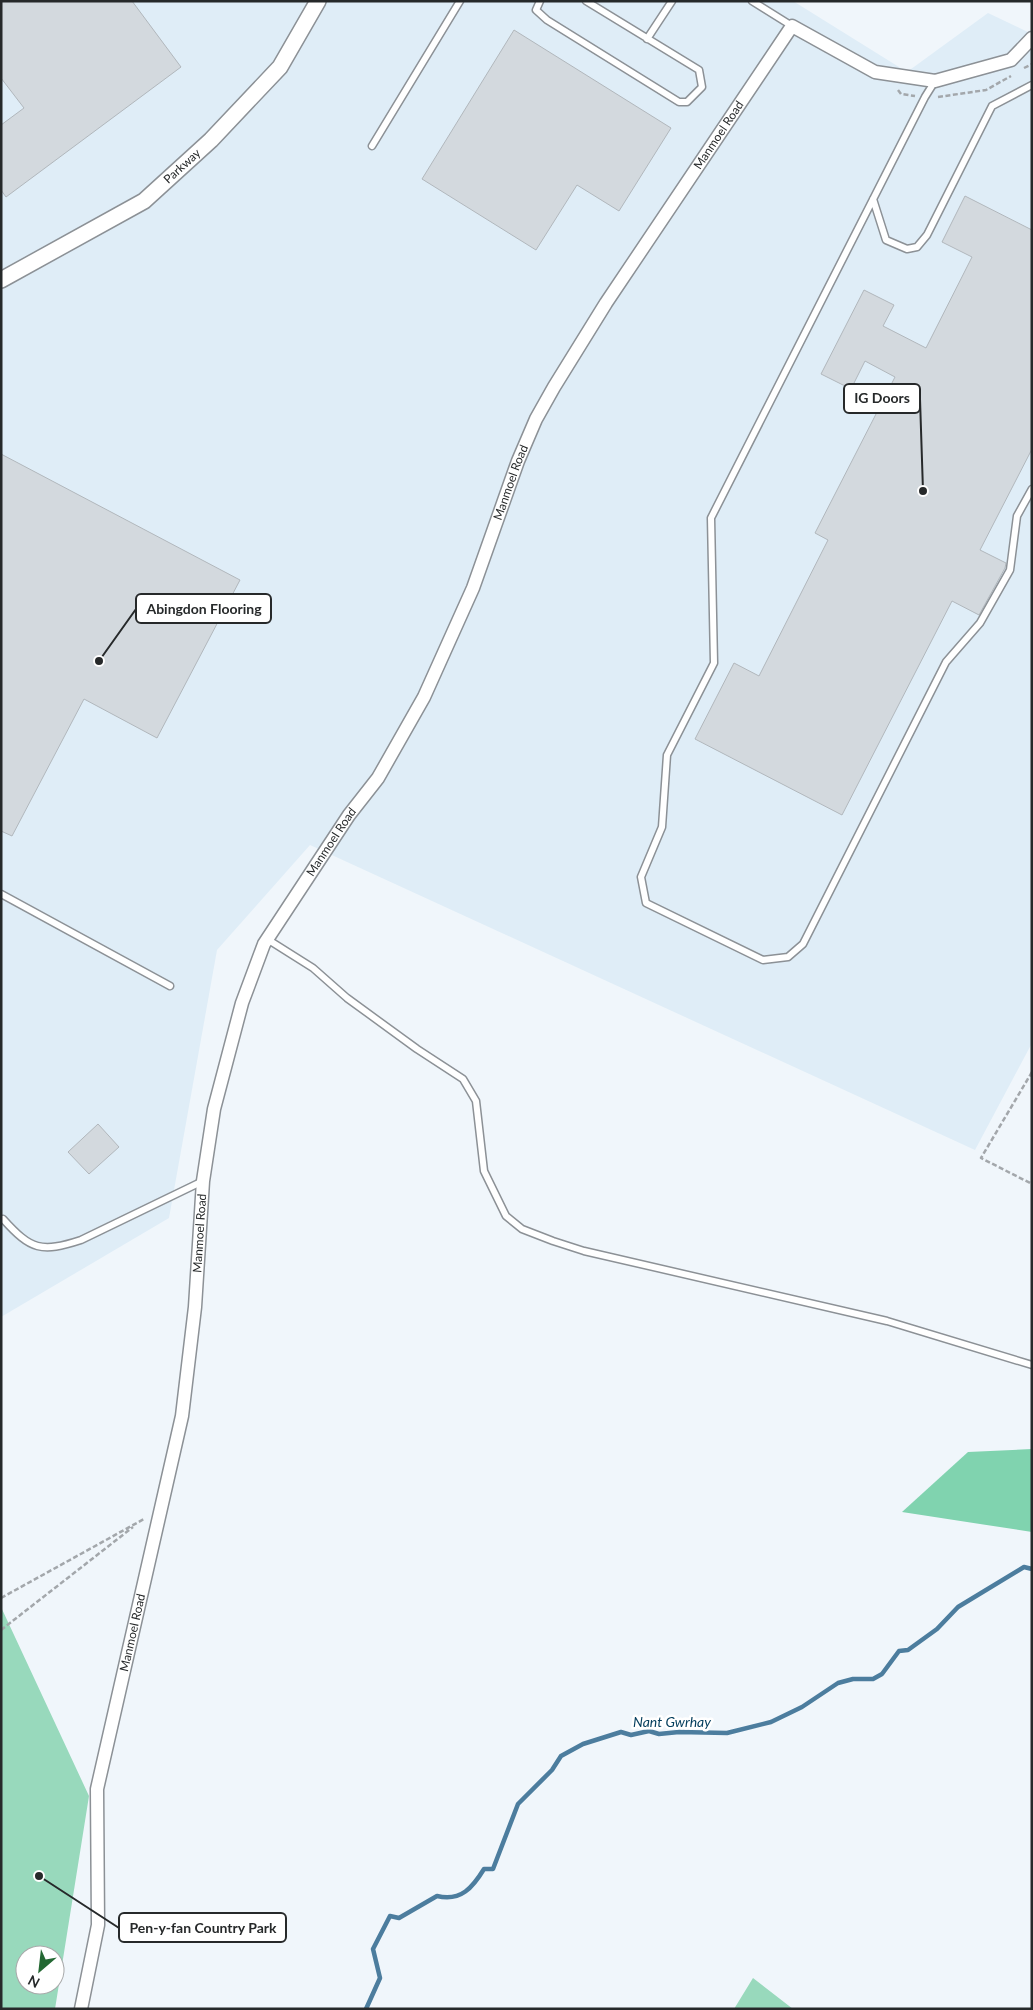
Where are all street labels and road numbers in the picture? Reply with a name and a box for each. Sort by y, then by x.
street label: Manmoel Road [690,98,747,172]
street label: Parkway [160,145,204,187]
street label: Manmoel Road [490,442,531,522]
street label: Manmoel Road [303,804,359,879]
street label: Manmoel Road [189,1193,209,1273]
street label: Manmoel Road [116,1592,148,1673]

